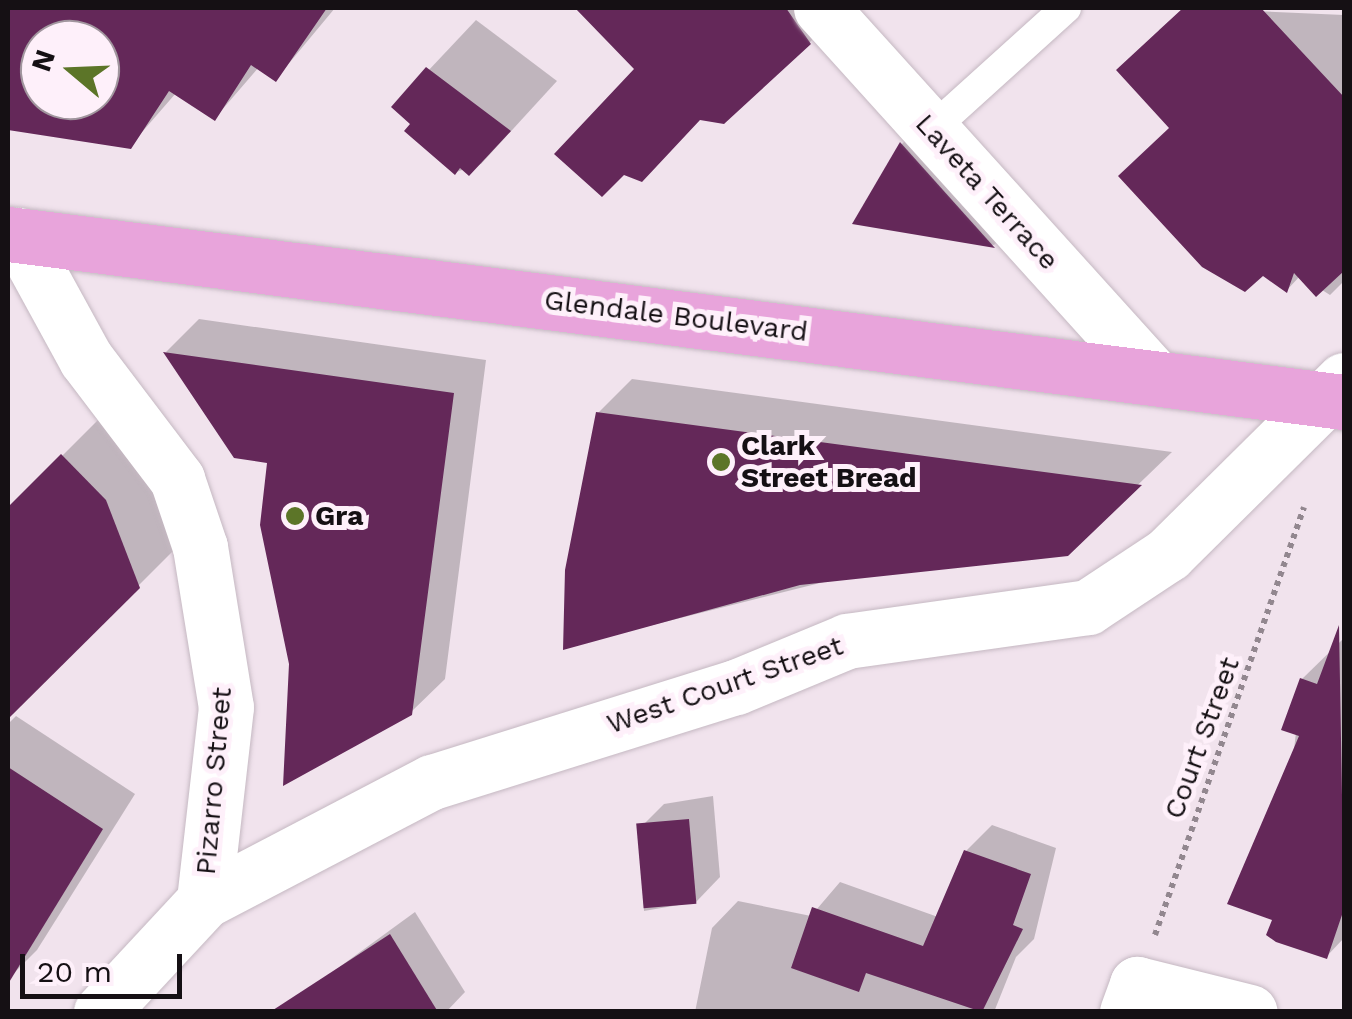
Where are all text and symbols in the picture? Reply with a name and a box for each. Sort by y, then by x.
north arrow [20,20,120,120]
text: N [24,46,62,76]
street label: Laveta Terrace [908,107,1066,277]
street label: Glendale Boulevard [542,283,810,349]
place label: Clark Street Bread [741,429,917,495]
marker: Clark Street Bread [710,451,732,473]
place label: Gra [315,499,363,533]
marker: Gra [284,505,306,527]
street label: West Court Street [602,629,848,741]
street label: Court Street [1157,653,1247,823]
street label: Pizarro Street [189,686,239,876]
scale bar [25,934,188,996]
text: 20 m [37,954,112,989]

